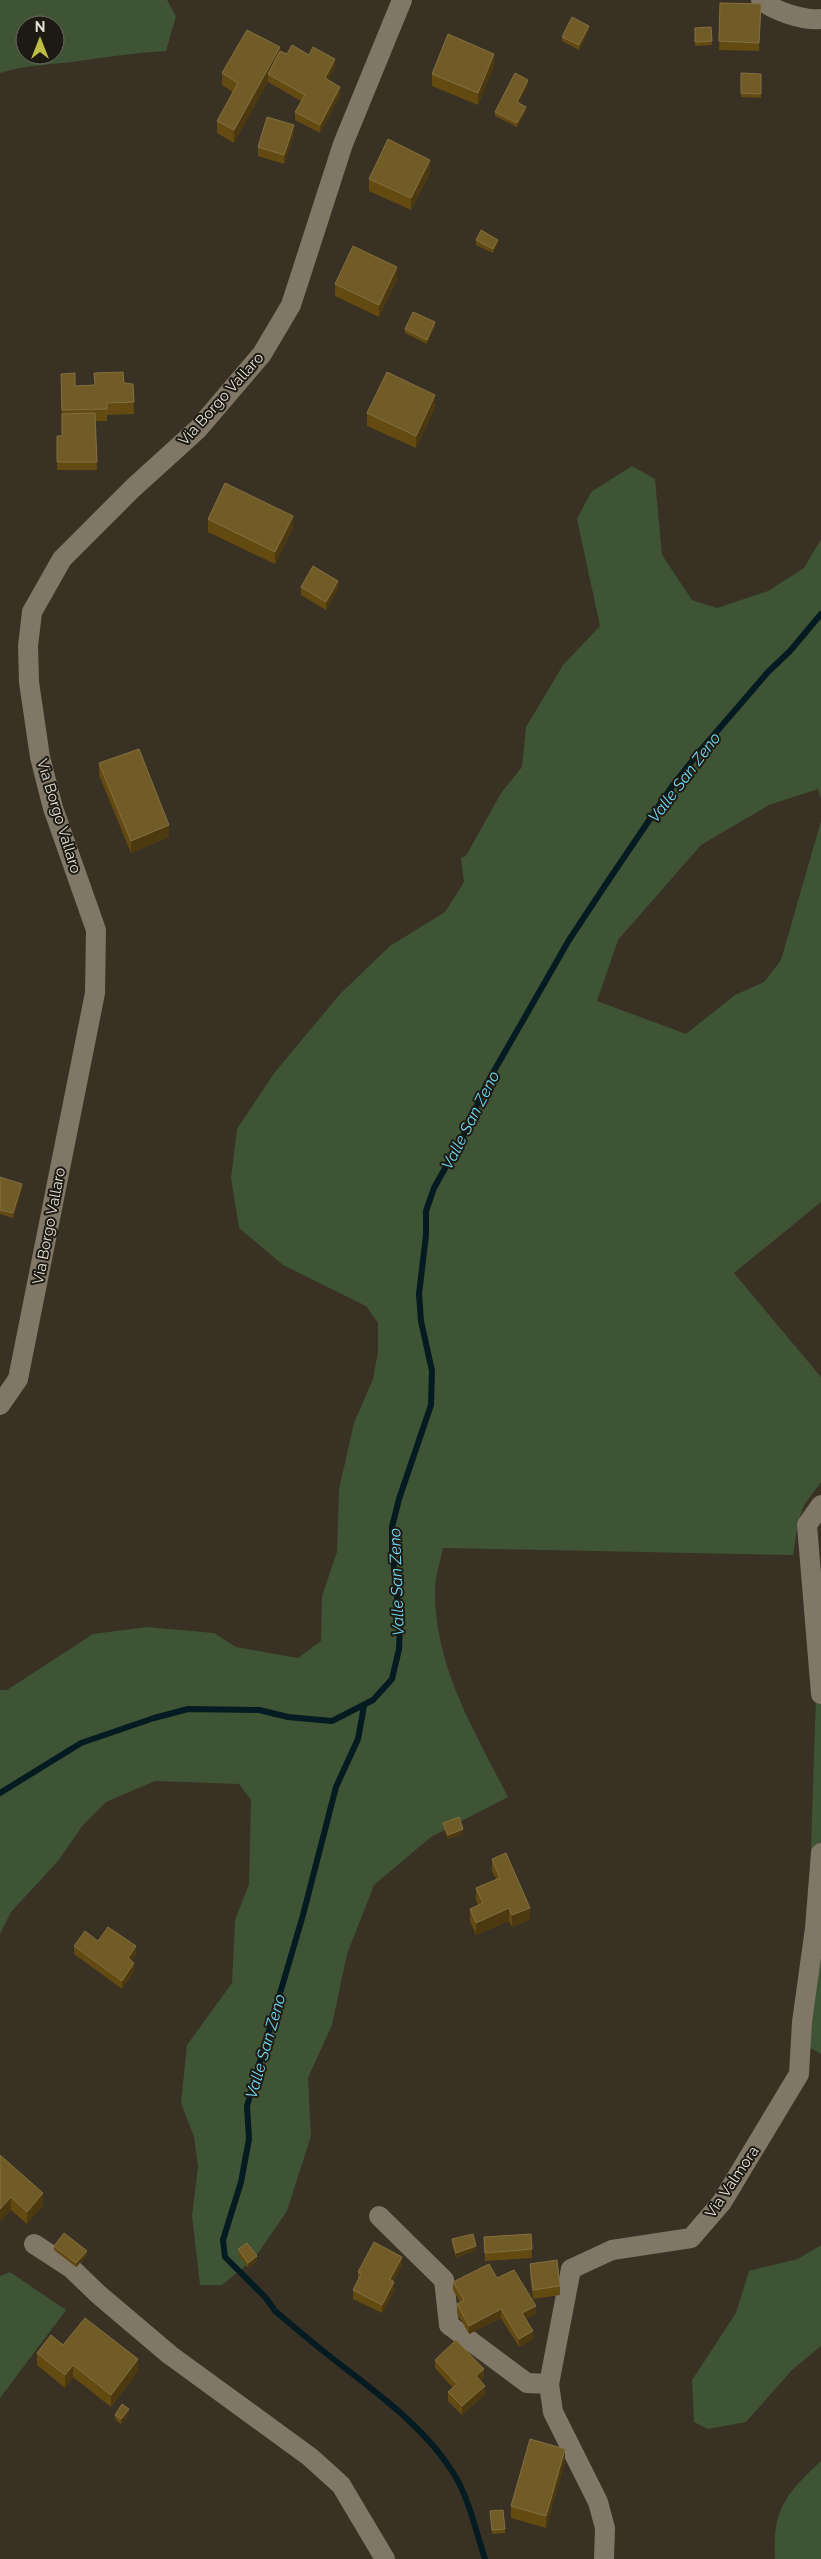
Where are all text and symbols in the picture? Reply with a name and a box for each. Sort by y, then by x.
north arrow [15,15,65,65]
text: N [35,19,45,35]
street label: Via Borgo Vallaro [175,349,267,449]
water label: Valle San Zeno [644,729,724,826]
street label: Via Borgo Vallaro [33,757,85,875]
water label: Valle San Zeno [438,1068,503,1173]
street label: Via Borgo Vallaro [29,1166,69,1286]
water label: Valle San Zeno [385,1528,408,1636]
water label: Valle San Zeno [241,1992,289,2101]
street label: Via Valmora [701,2143,763,2221]

